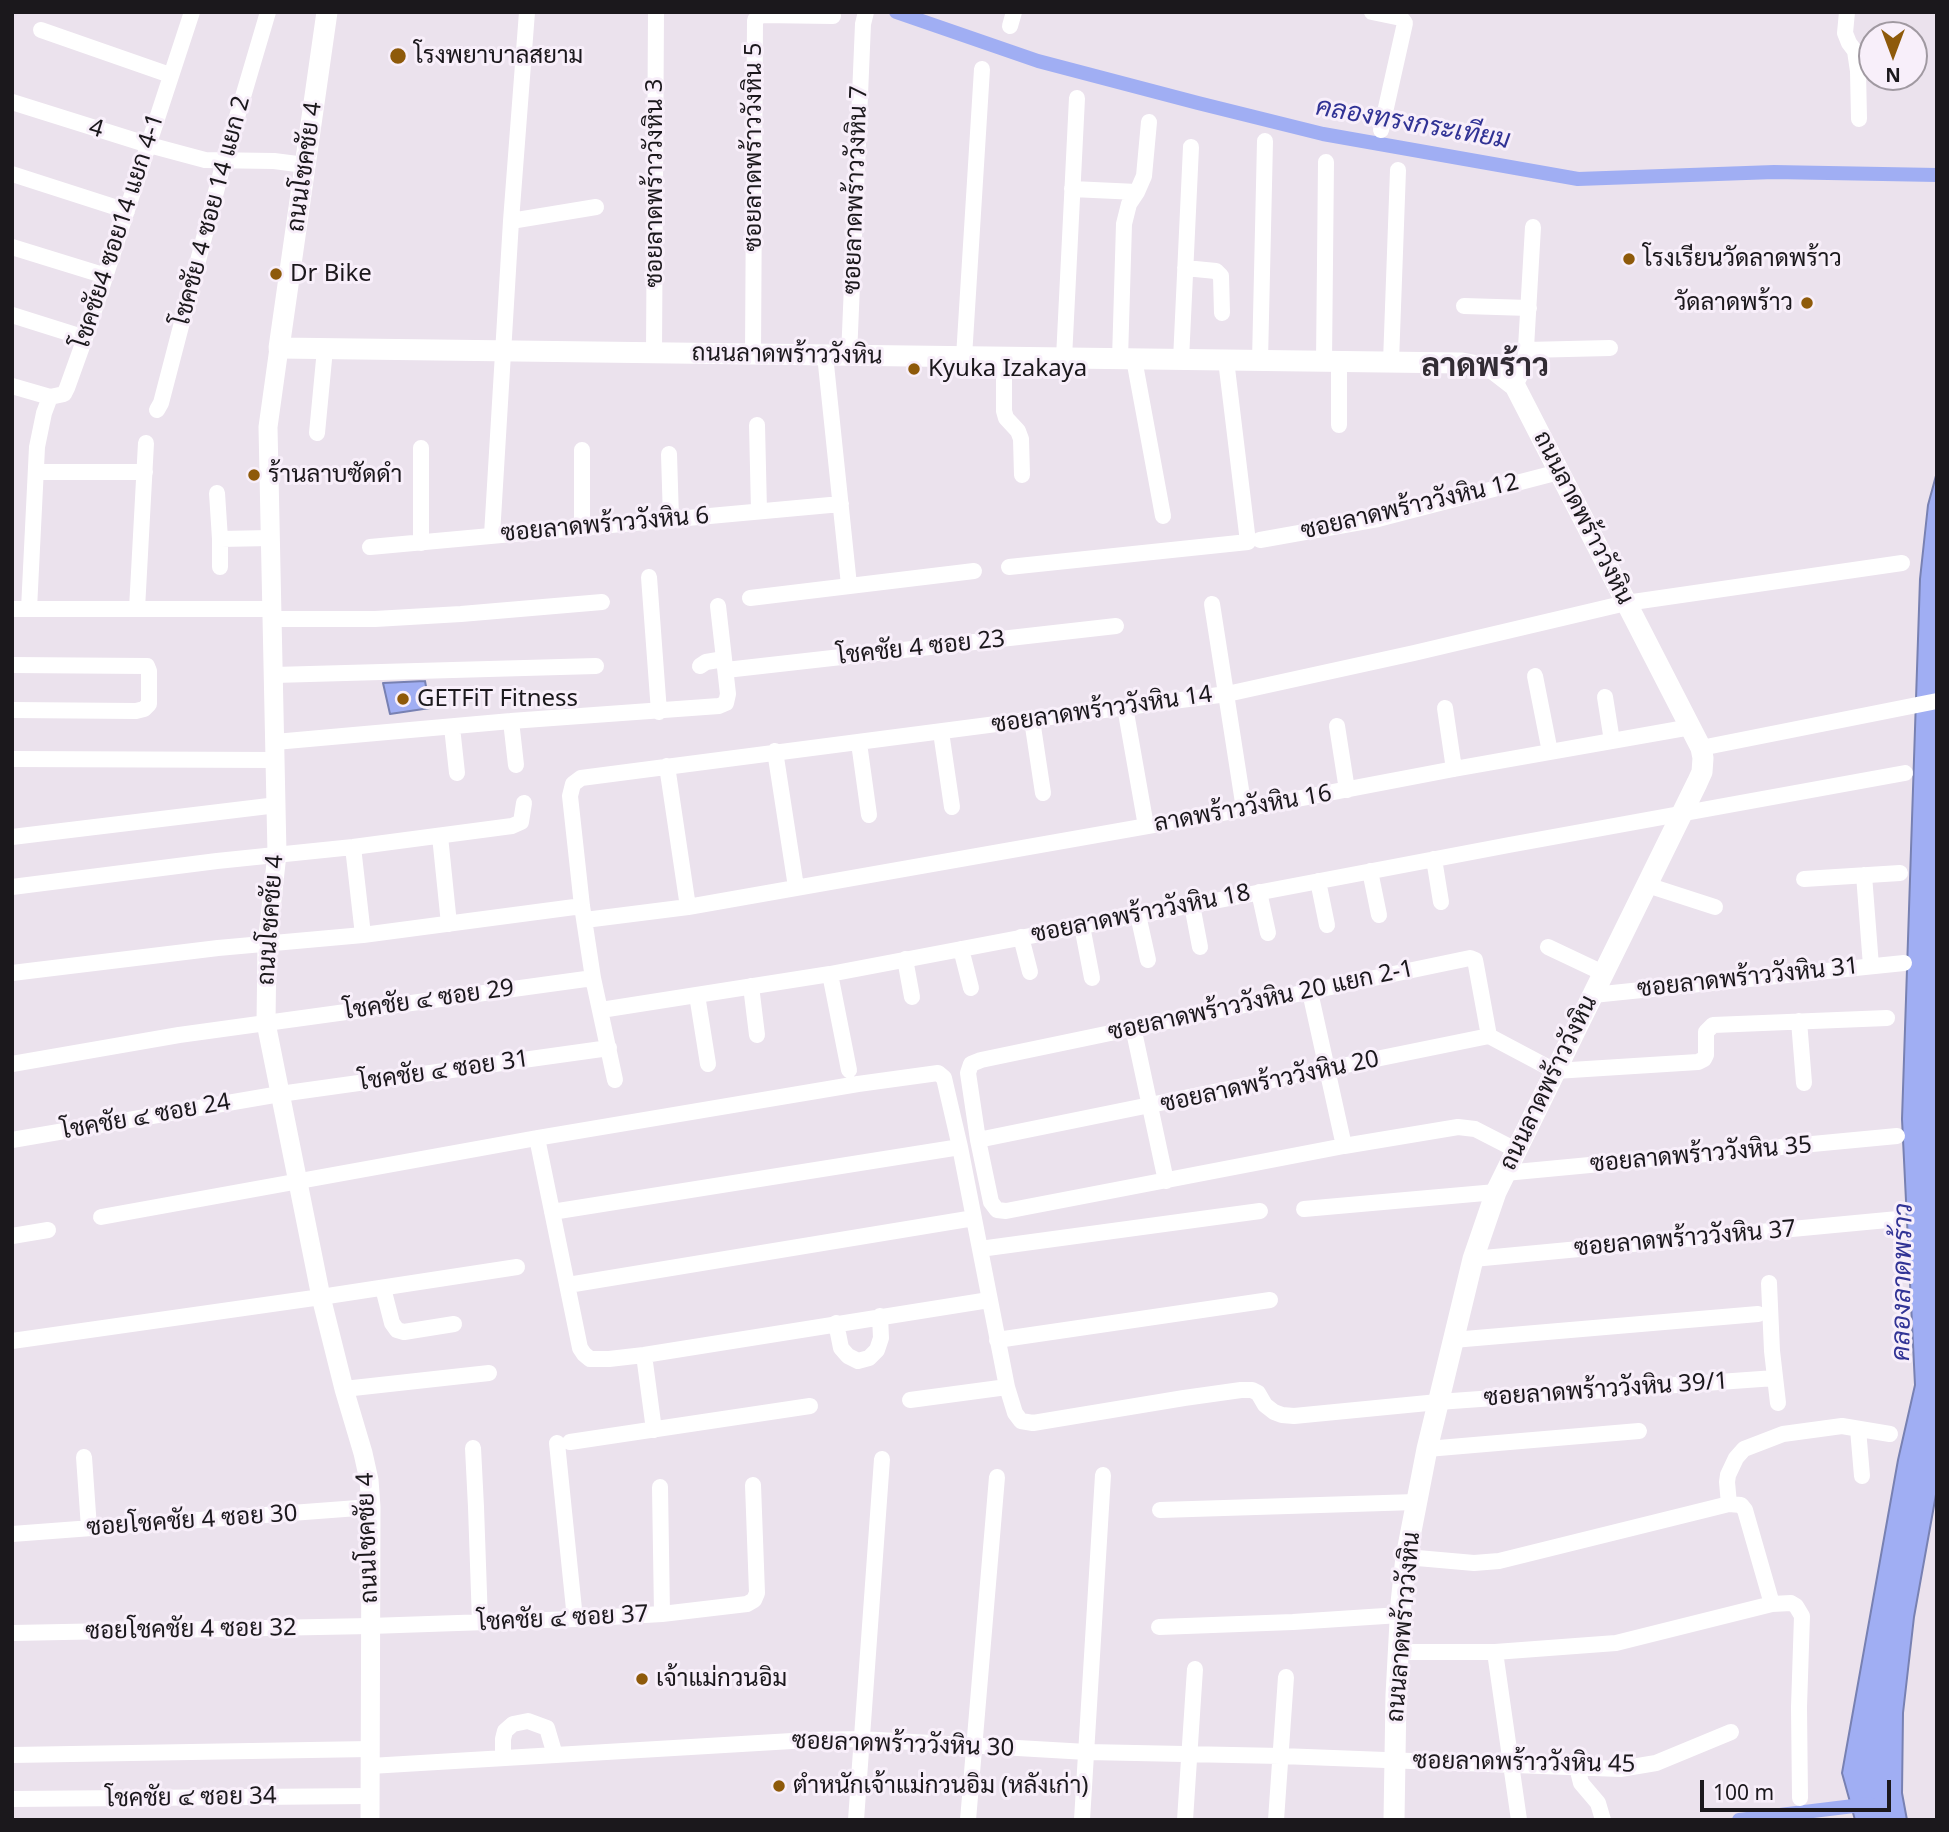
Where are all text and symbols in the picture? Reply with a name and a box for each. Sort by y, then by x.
north arrow [1858,21,1928,91]
place label: โรงพยาบาลสยาม [414,42,583,70]
street label: ซอยลาดพร้าววังหิน 5 [740,43,768,251]
marker: โรงพยาบาลสยาม [388,46,408,66]
text: N [1885,62,1901,88]
street label: ซอยลาดพร้าววังหิน 3 [641,79,669,287]
street label: ซอยลาดพร้าววังหิน 7 [838,85,874,295]
water label: คลองทรงกระเทียม [1313,92,1513,156]
street label: โชคชัย 4 ซอย 14 แยก 2 [167,93,257,329]
street label: ถนนโชคชัย 4 [282,100,328,234]
street label: โชคชัย4 ซอย14 แยก 4-1 [67,110,171,352]
street label: 4 [85,113,107,145]
place label: โรงเรียนวัดลาดพร้าว [1643,245,1842,273]
marker: โรงเรียนวัดลาดพร้าว [1621,251,1637,267]
place label: Dr Bike [290,260,372,288]
marker: Dr Bike [268,266,284,282]
place label: วัดลาดพร้าว [1674,289,1793,317]
marker: วัดลาดพร้าว [1799,295,1815,311]
street label: ถนนลาดพร้าววังหิน [691,339,883,371]
district label: ลาดพร้าว [1421,348,1549,386]
place label: Kyuka Izakaya [928,355,1087,383]
marker: Kyuka Izakaya [906,361,922,377]
street label: ถนนลาดพร้าววังหิน [1527,426,1639,610]
place label: ร้านลาบซัดดำ [268,461,402,489]
marker: ร้านลาบซัดดำ [246,467,262,483]
street label: ซอยลาดพร้าววังหิน 12 [1298,468,1522,546]
street label: ซอยลาดพร้าววังหิน 6 [500,502,710,548]
street label: โชคชัย 4 ซอย 23 [836,625,1006,671]
street label: ซอยลาดพร้าววังหิน 14 [990,680,1214,740]
place label: GETFiT Fitness [417,685,578,713]
marker: GETFiT Fitness [395,691,411,707]
street label: ลาดพร้าววังหิน 16 [1152,779,1334,839]
street label: ถนนโชคชัย 4 [252,854,290,986]
street label: ซอยลาดพร้าววังหิน 18 [1029,879,1253,949]
street label: ซอยลาดพร้าววังหิน 31 [1636,952,1860,1004]
street label: ซอยลาดพร้าววังหิน 20 แยก 2-1 [1106,955,1416,1047]
street label: โชคชัย ๔ ซอย 29 [342,974,516,1026]
street label: ถนนลาดพร้าววังหิน [1494,991,1604,1175]
street label: โชคชัย ๔ ซอย 31 [357,1045,531,1097]
street label: ซอยลาดพร้าววังหิน 20 [1158,1045,1382,1119]
street label: โชคชัย ๔ ซอย 24 [59,1088,233,1146]
street label: ซอยลาดพร้าววังหิน 35 [1589,1131,1813,1179]
water label: คลองลาดพร้าว [1886,1203,1920,1361]
street label: ซอยลาดพร้าววังหิน 37 [1573,1215,1797,1263]
street label: ซอยลาดพร้าววังหิน 39/1 [1483,1367,1729,1413]
street label: ถนนโชคชัย 4 [351,1472,385,1604]
street label: ซอยโชคชัย 4 ซอย 30 [86,1499,298,1543]
street label: ถนนลาดพร้าววังหิน [1381,1531,1427,1723]
street label: โชคชัย ๔ ซอย 37 [477,1600,649,1638]
street label: ซอยโชคชัย 4 ซอย 32 [85,1614,297,1646]
place label: เจ้าแม่กวนอิม [656,1665,787,1693]
marker: เจ้าแม่กวนอิม [634,1671,650,1687]
street label: ซอยลาดพร้าววังหิน 30 [791,1727,1015,1763]
street label: ซอยลาดพร้าววังหิน 45 [1412,1747,1636,1779]
scale bar [1704,1766,1895,1810]
place label: ตำหนักเจ้าแม่กวนอิม (หลังเก่า) [793,1772,1088,1800]
marker: ตำหนักเจ้าแม่กวนอิม (หลังเก่า) [771,1778,787,1794]
text: 100 m [1713,1778,1774,1806]
street label: โชคชัย ๔ ซอย 34 [105,1782,277,1814]

